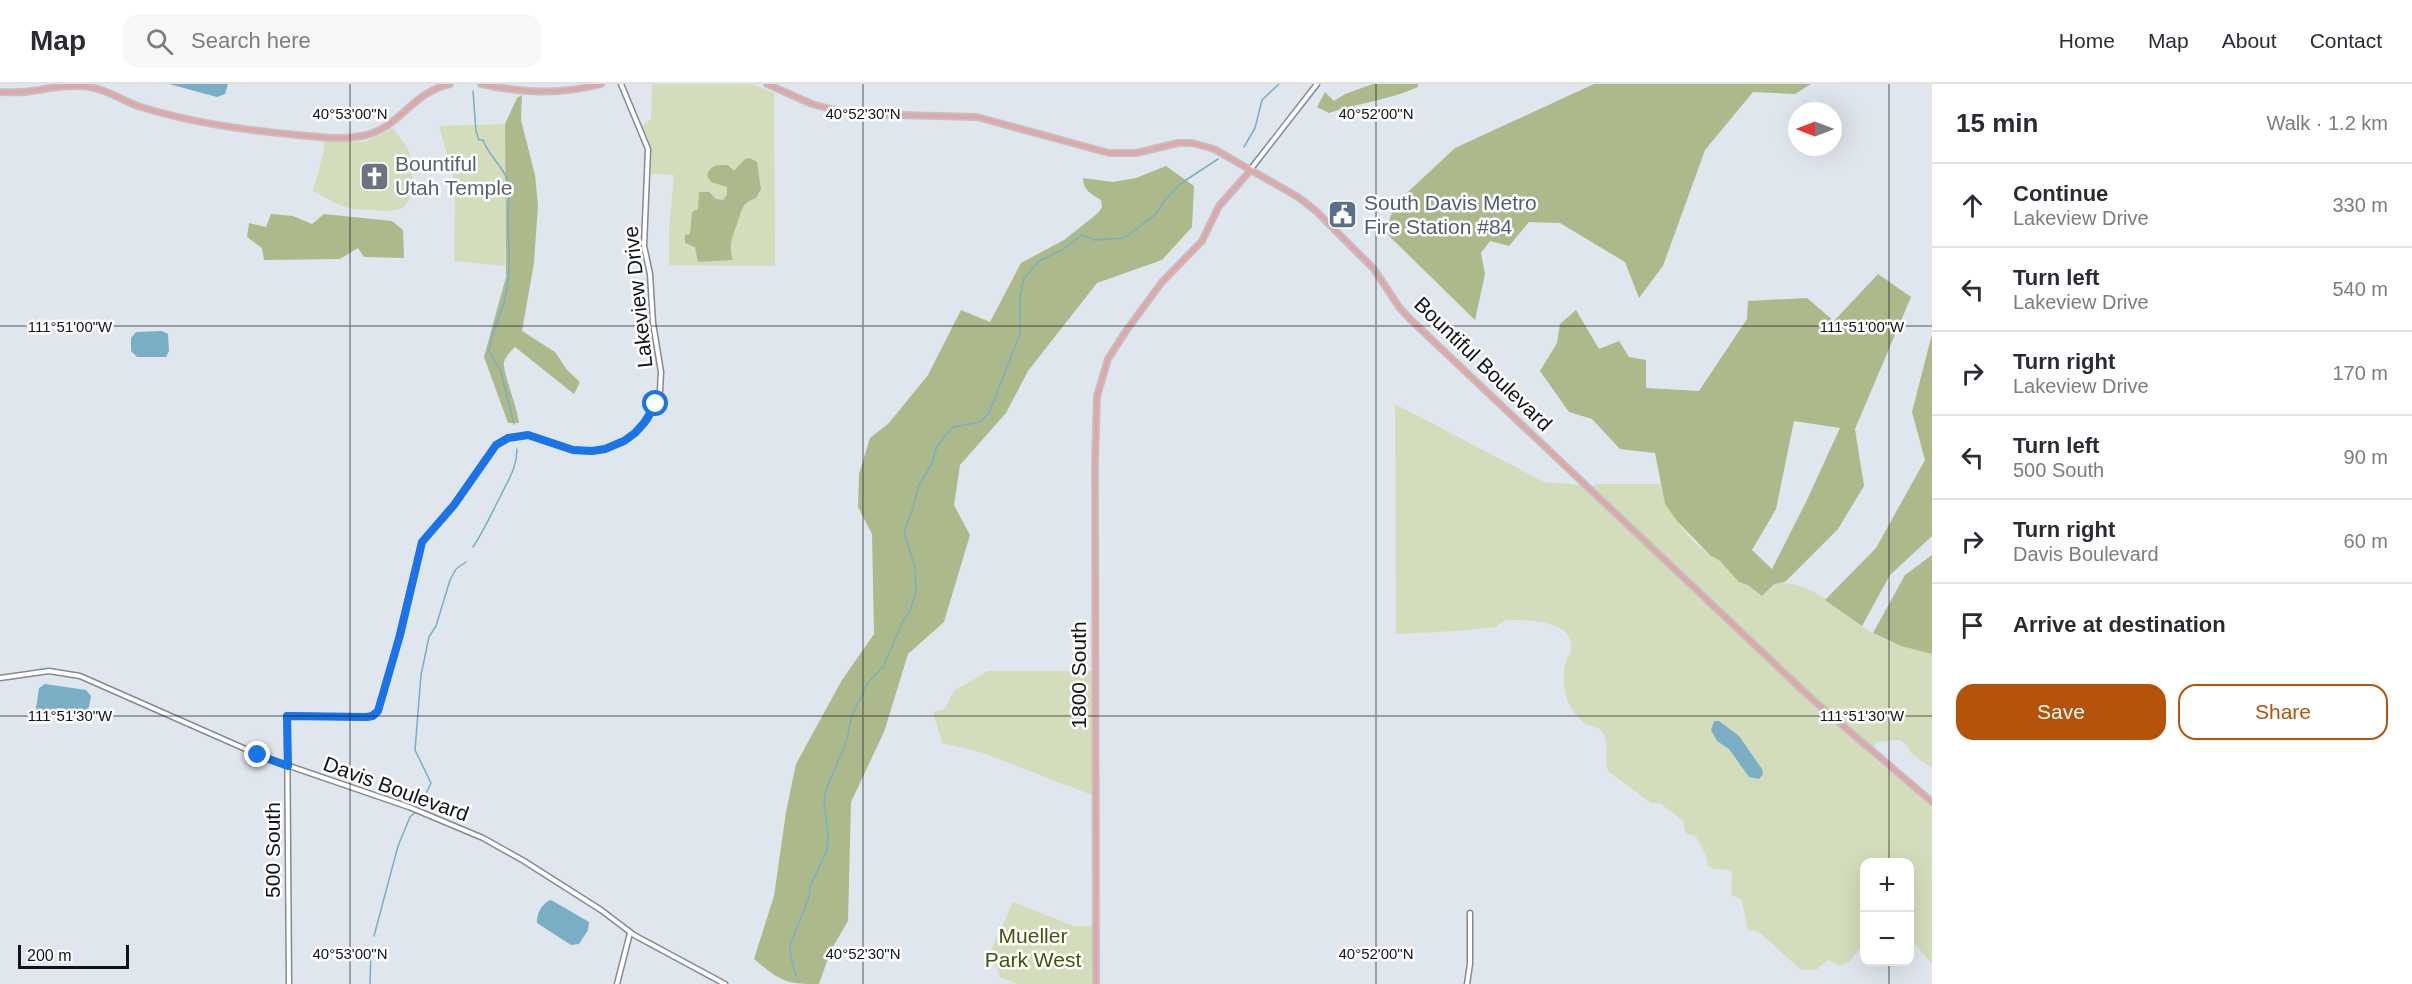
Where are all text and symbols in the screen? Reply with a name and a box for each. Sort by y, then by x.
search box [122,14,542,68]
text: Map [30,25,86,56]
icon: search [143,25,176,58]
text: Search here [191,28,311,53]
text: Home [2059,29,2115,52]
text: Map [2148,29,2189,52]
text: About [2222,29,2277,52]
text: Contact [2310,29,2382,52]
north arrow [1788,102,1842,156]
text: 40°53'00"N [312,105,388,122]
text: 40°52'30"N [825,105,901,122]
text: 40°52'00"N [1338,105,1414,122]
text: 15 min [1956,108,2038,138]
text: Walk · 1.2 km [2267,112,2388,134]
place label: Bountiful Utah Temple [395,152,513,199]
church icon: Bountiful Utah Temple [358,160,390,192]
text: Continue [2013,181,2108,206]
icon: ahead [1956,189,1989,222]
place label: South Davis Metro Fire Station #84 [1364,191,1537,238]
text: 330 m [2332,194,2388,216]
public building icon: South Davis Metro Fire Station #84 [1327,199,1359,231]
text: Lakeview Drive [2013,207,2149,229]
street label: Lakeview Drive [619,225,656,369]
text: Turn left [2013,265,2099,290]
icon: left [1956,273,1989,306]
text: 540 m [2332,278,2388,300]
text: Lakeview Drive [2013,291,2149,313]
street label: Bountiful Boulevard [1410,292,1557,435]
text: 111°51'00"W [28,318,113,335]
text: 111°51'00"W [1820,318,1905,335]
text: Turn right [2013,349,2115,374]
icon: right [1956,357,1989,390]
text: 170 m [2332,362,2388,384]
text: Lakeview Drive [2013,375,2149,397]
route start [642,390,668,416]
text: Turn left [2013,433,2099,458]
icon: left [1956,441,1989,474]
text: 90 m [2344,446,2388,468]
text: 500 South [2013,459,2104,481]
text: Turn right [2013,517,2115,542]
icon: right [1956,525,1989,558]
text: 60 m [2344,530,2388,552]
text: Davis Boulevard [2013,543,2159,565]
icon: arrive [1956,609,1989,642]
text: Arrive at destination [2013,612,2226,637]
street label: 1800 South [1067,621,1090,729]
button: Save [1956,684,2166,740]
button: Share [2178,684,2388,740]
text: 111°51'30"W [28,707,113,724]
text: 111°51'30"W [1820,707,1905,724]
route end [244,741,270,767]
street label: Davis Boulevard [320,752,472,825]
street label: 500 South [261,802,284,898]
map controls [1860,858,1914,966]
button: + [1860,858,1914,912]
button: − [1860,912,1914,966]
park label: Mueller Park West [985,924,1081,971]
scale bar [18,942,129,970]
text: 40°53'00"N [312,945,388,962]
text: 40°52'30"N [825,945,901,962]
text: 40°52'00"N [1338,945,1414,962]
text: 200 m [27,947,71,964]

